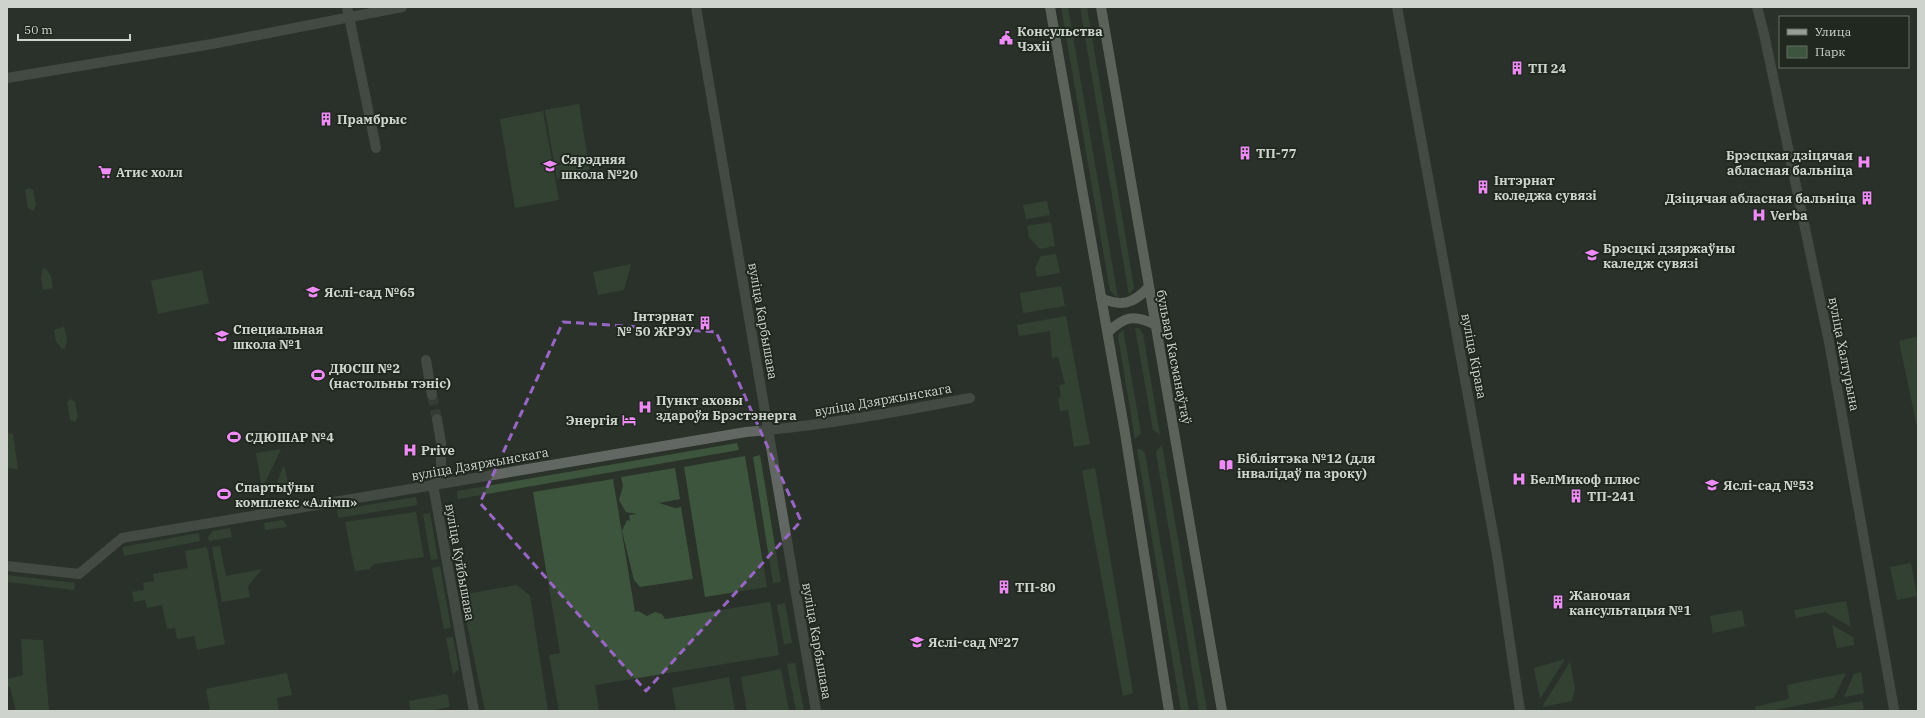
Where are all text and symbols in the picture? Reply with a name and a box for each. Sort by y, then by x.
scale bar [18,16,130,42]
legend [1779,16,1909,68]
text: 50 m [24,22,53,37]
place label: Консульства Чэхіі [1017,23,1103,55]
text: Улица [1815,24,1852,39]
public building icon: Консульства Чэхіі [998,30,1014,46]
text: Парк [1815,44,1845,59]
building icon: ТП 24 [1509,60,1525,76]
place label: ТП 24 [1528,60,1567,77]
building icon: Прамбрыс [318,111,334,127]
place label: Прамбрыс [337,111,407,128]
building icon: ТП-77 [1237,145,1253,161]
place label: ТП-77 [1256,145,1297,162]
place label: Брэсцкая дзіцячая абласная бальніца [1726,147,1854,179]
place label: Сярэдняя школа №20 [561,151,638,183]
hospital icon: Брэсцкая дзіцячая абласная бальніца [1856,154,1872,170]
school or university icon: Сярэдняя школа №20 [542,158,558,174]
supermarket icon: Атис холл [97,164,113,180]
place label: Атис холл [116,164,183,181]
place label: Інтэрнат коледжа сувязі [1494,172,1597,204]
building icon: Інтэрнат коледжа сувязі [1475,179,1491,195]
place label: Дзіцячая абласная бальніца [1665,190,1857,207]
building icon: Дзіцячая абласная бальніца [1859,190,1875,206]
hospital icon: Verba [1751,207,1767,223]
place label: Verba [1770,207,1808,224]
place label: Брэсцкі дзяржаўны каледж сувязі [1603,240,1735,272]
school or university icon: Брэсцкі дзяржаўны каледж сувязі [1584,247,1600,263]
street label: вуліца Карбышава [744,261,782,381]
school or university icon: Яслі-сад №65 [305,284,321,300]
place label: Яслі-сад №65 [324,284,415,301]
street label: бульвар Касманаўтаў [1153,288,1195,426]
street label: вуліца Халтурына [1825,296,1863,412]
place label: Інтэрнат № 50 ЖРЭУ [617,308,694,340]
street label: вуліца Кірава [1457,312,1491,400]
building icon: Інтэрнат № 50 ЖРЭУ [697,315,713,331]
place label: Специальная школа №1 [233,321,323,353]
school or university icon: Специальная школа №1 [214,328,230,344]
place label: ДЮСШ №2 (настольны тэніс) [329,360,451,392]
sports icon: ДЮСШ №2 (настольны тэніс) [310,367,326,383]
street label: вуліца Дзяржынскага [813,380,953,420]
place label: Пункт аховы здароўя Брэстэнерга [656,392,797,424]
hospital icon: Пункт аховы здароўя Брэстэнерга [637,399,653,415]
place label: Энергія [566,412,618,429]
hotel icon: Энергія [621,412,637,428]
sports icon: СДЮШАР №4 [226,429,242,445]
place label: СДЮШАР №4 [245,429,334,446]
hospital icon: Prive [402,442,418,458]
place label: Prive [421,442,455,459]
street label: вуліца Дзяржынскага [410,444,550,484]
place label: Бібліятэка №12 (для інвалідаў па зроку) [1237,450,1375,482]
library icon: Бібліятэка №12 (для інвалідаў па зроку) [1218,457,1234,473]
hospital icon: БелМикоф плюс [1511,471,1527,487]
place label: БелМикоф плюс [1530,471,1640,488]
school or university icon: Яслі-сад №53 [1704,477,1720,493]
place label: Яслі-сад №53 [1723,477,1814,494]
place label: Спартыўны комплекс «Алімп» [235,479,357,511]
sports icon: Спартыўны комплекс «Алімп» [216,486,232,502]
building icon: ТП-241 [1568,488,1584,504]
place label: ТП-241 [1587,488,1636,505]
street label: вуліца Куйбышава [441,502,479,622]
building icon: ТП-80 [996,579,1012,595]
place label: ТП-80 [1015,579,1056,596]
street label: вуліца Карбышава [798,581,836,701]
place label: Жаночая кансультацыя №1 [1569,587,1691,619]
building icon: Жаночая кансультацыя №1 [1550,594,1566,610]
school or university icon: Яслі-сад №27 [909,634,925,650]
place label: Яслі-сад №27 [928,634,1019,651]

